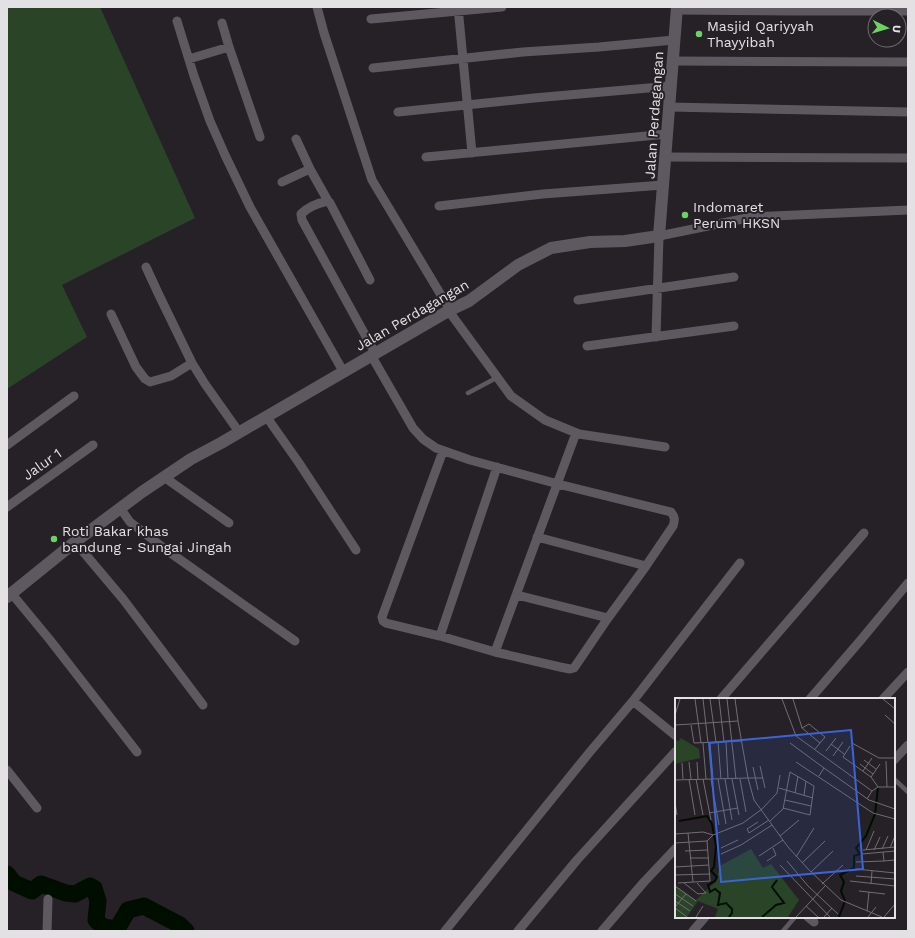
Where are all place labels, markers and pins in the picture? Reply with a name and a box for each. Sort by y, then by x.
place label: Masjid Qariyyah Thayyibah [707,18,814,50]
marker: Masjid Qariyyah Thayyibah [694,29,704,39]
place label: Indomaret Perum HKSN [693,199,780,231]
marker: Indomaret Perum HKSN [680,210,690,220]
place label: Roti Bakar khas bandung - Sungai Jingah [62,523,232,555]
marker: Roti Bakar khas bandung - Sungai Jingah [49,534,59,544]

